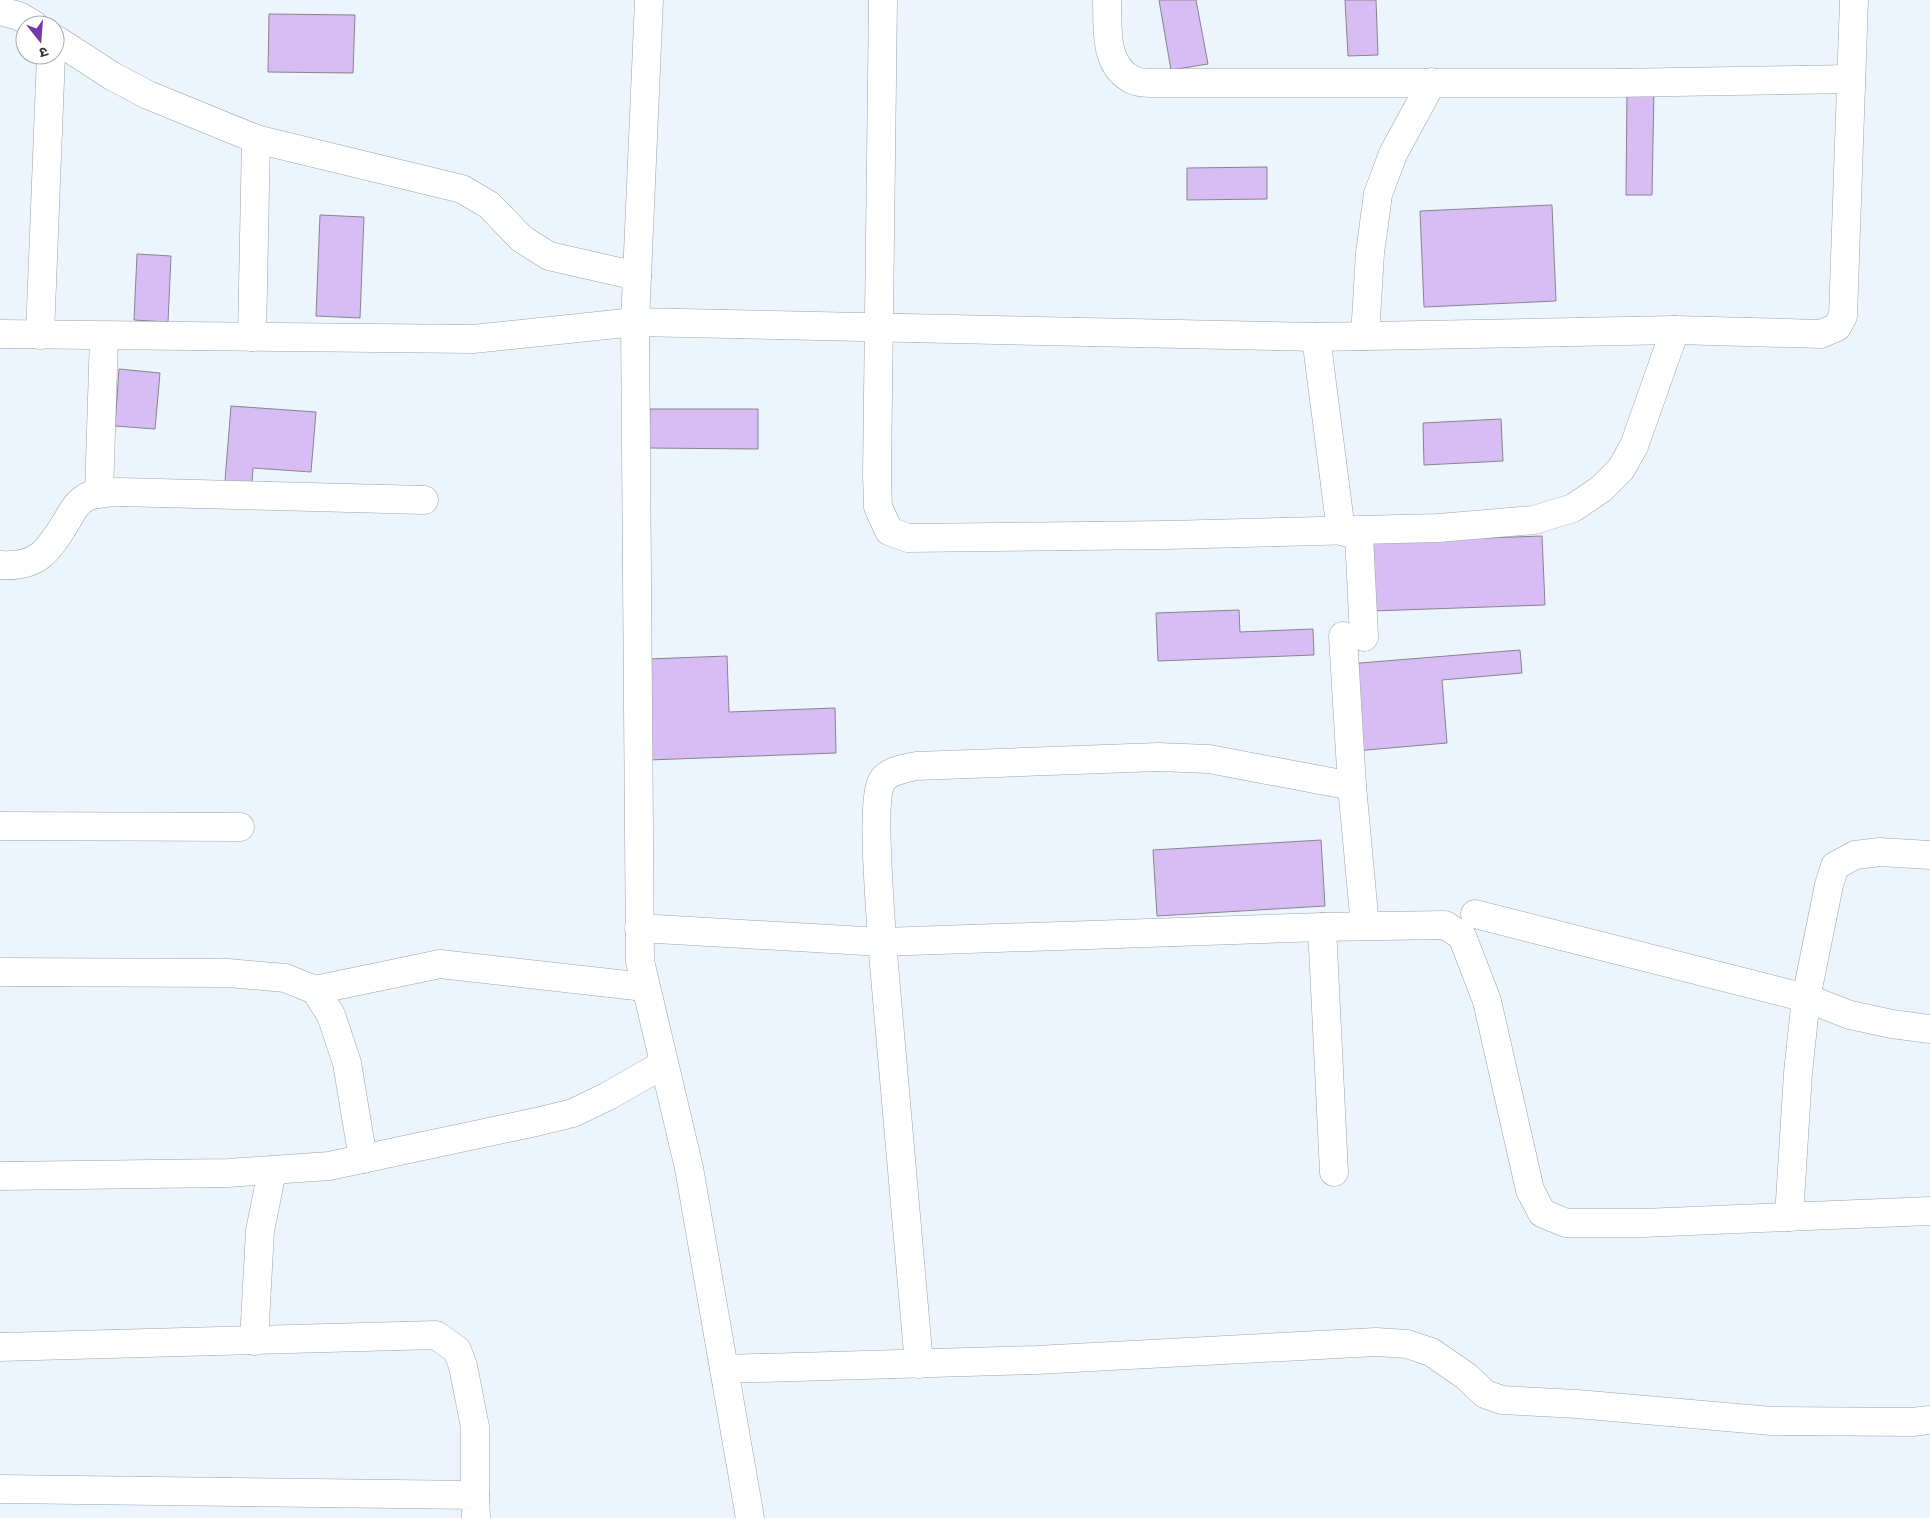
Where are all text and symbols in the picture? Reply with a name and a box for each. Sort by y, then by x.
north arrow [15,15,65,65]
text: उ [36,43,51,63]

